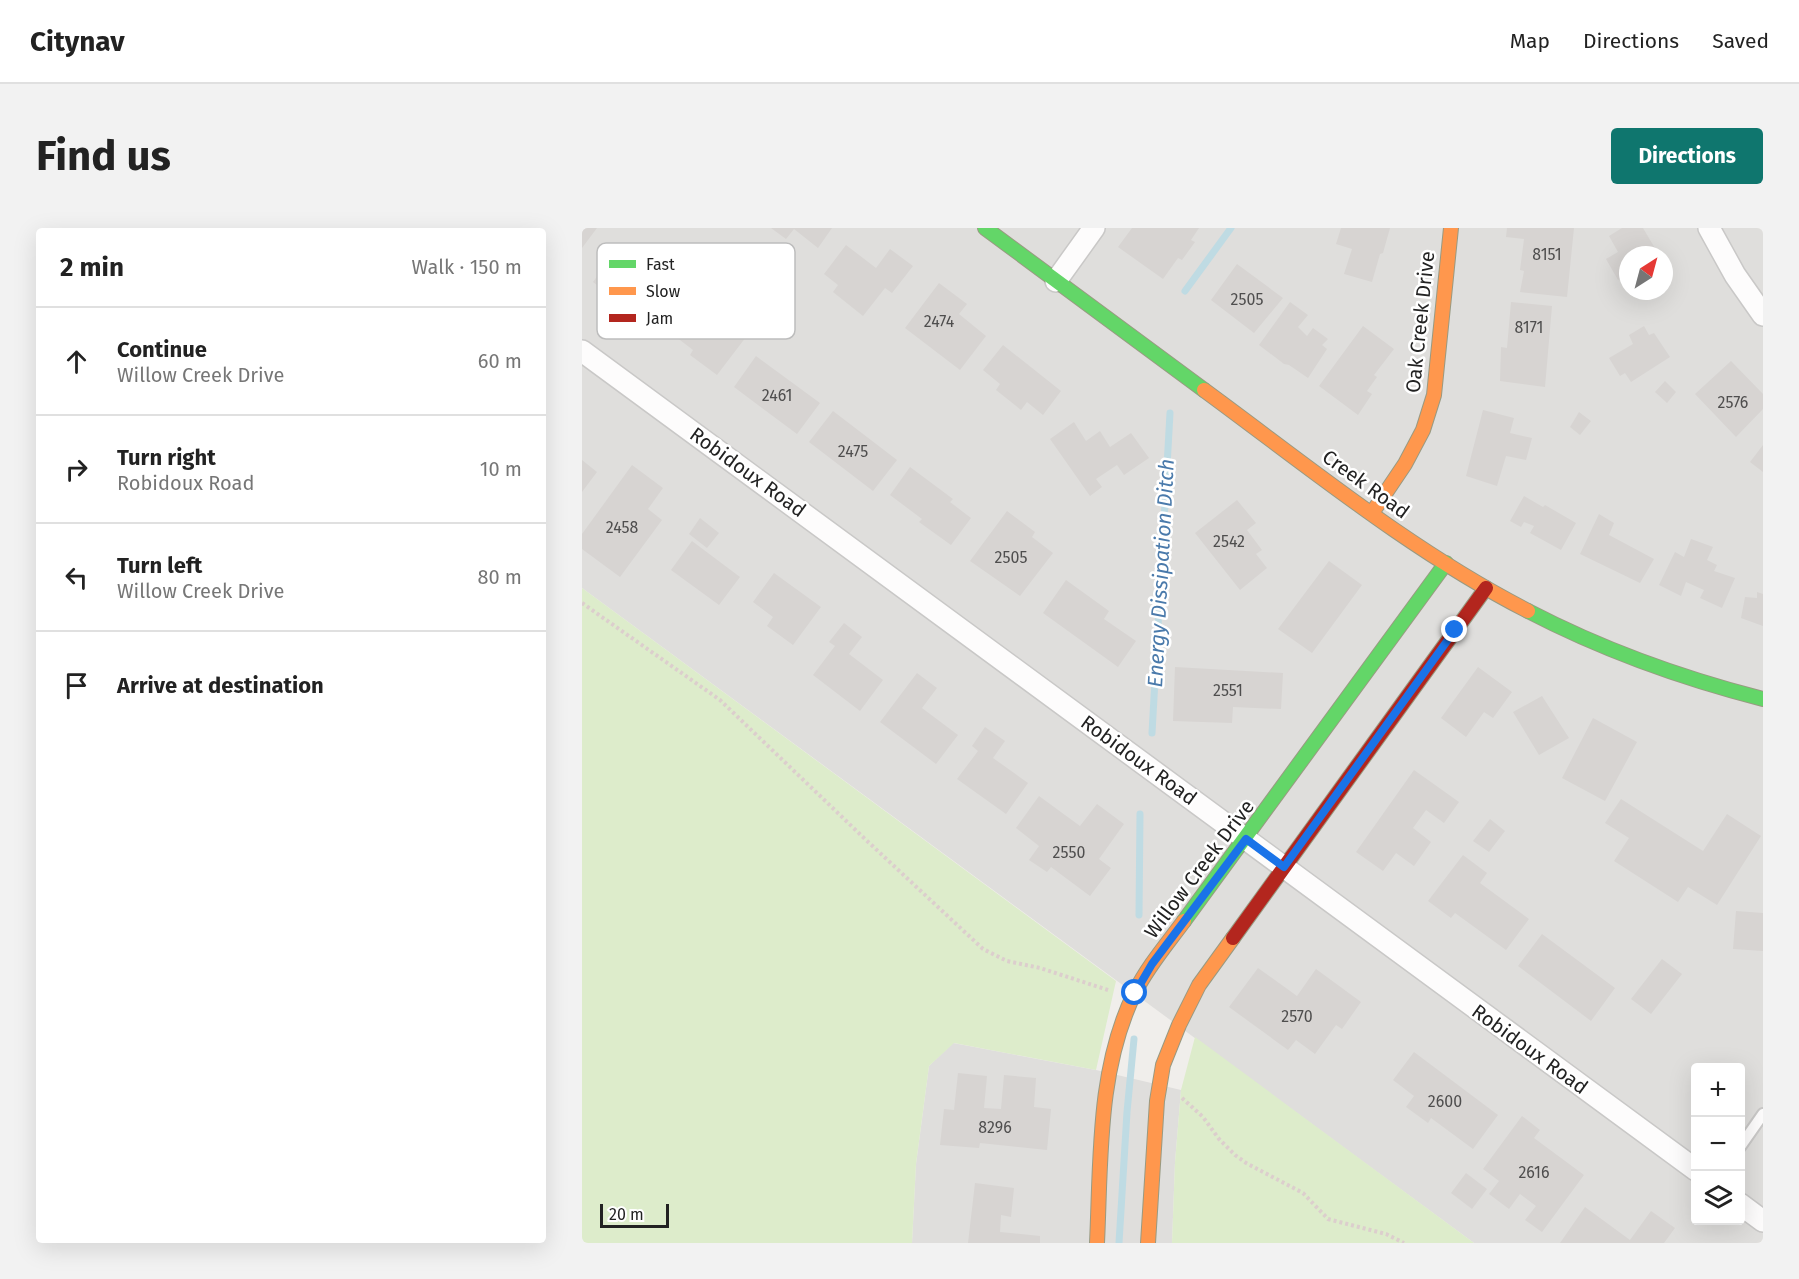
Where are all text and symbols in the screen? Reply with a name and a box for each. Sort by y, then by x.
text: Citynav [30,25,125,58]
text: Map [1510,28,1550,54]
text: Directions [1583,28,1679,54]
text: Saved [1712,28,1769,54]
button: Directions [1611,128,1763,184]
text: Find us [36,131,171,181]
legend [597,243,795,339]
house number: 8151 [1532,245,1562,264]
north arrow [1619,246,1673,300]
street label: Oak Creek Drive [1401,250,1439,394]
text: 2 min [60,252,124,283]
text: Walk · 150 m [412,255,522,279]
text: Fast [646,255,675,274]
text: Slow [646,282,681,301]
house number: 2505 [1231,290,1263,309]
text: Jam [646,309,673,328]
house number: 2474 [924,312,955,331]
house number: 8171 [1514,318,1544,337]
text: Continue [117,336,207,363]
icon: ahead [60,345,93,378]
text: 60 m [478,349,522,373]
text: Willow Creek Drive [117,363,284,387]
house number: 2461 [762,386,792,405]
house number: 2576 [1718,393,1748,412]
street label: Robidoux Road [685,422,811,522]
house number: 2475 [838,442,868,461]
text: Turn right [117,444,216,471]
street label: Creek Road [1318,444,1414,524]
icon: right [60,453,93,486]
text: 10 m [480,457,522,481]
water label: Energy Dissipation Ditch [1142,458,1180,688]
text: Robidoux Road [117,471,254,495]
house number: 2458 [606,518,639,537]
house number: 2542 [1213,532,1245,551]
house number: 2505 [995,548,1027,567]
text: Turn left [117,552,202,579]
icon: left [60,561,93,594]
text: 80 m [477,565,522,589]
text: Willow Creek Drive [117,579,284,603]
route end [1441,616,1467,642]
icon: arrive [60,669,93,702]
text: Arrive at destination [117,672,324,699]
house number: 2551 [1213,681,1243,700]
street label: Robidoux Road [1076,710,1202,810]
street label: Willow Creek Drive [1139,795,1259,943]
house number: 2550 [1053,843,1085,862]
route start [1121,979,1147,1005]
street label: Robidoux Road [1467,999,1593,1099]
house number: 2570 [1281,1007,1313,1026]
map controls [1691,1063,1745,1225]
button: + [1691,1063,1745,1117]
house number: 2600 [1428,1092,1462,1111]
button: − [1691,1117,1745,1171]
house number: 8296 [978,1118,1012,1137]
house number: 2616 [1518,1163,1550,1182]
button: layers [1691,1171,1745,1225]
scale bar [600,1201,669,1228]
text: 20 m [609,1205,644,1224]

